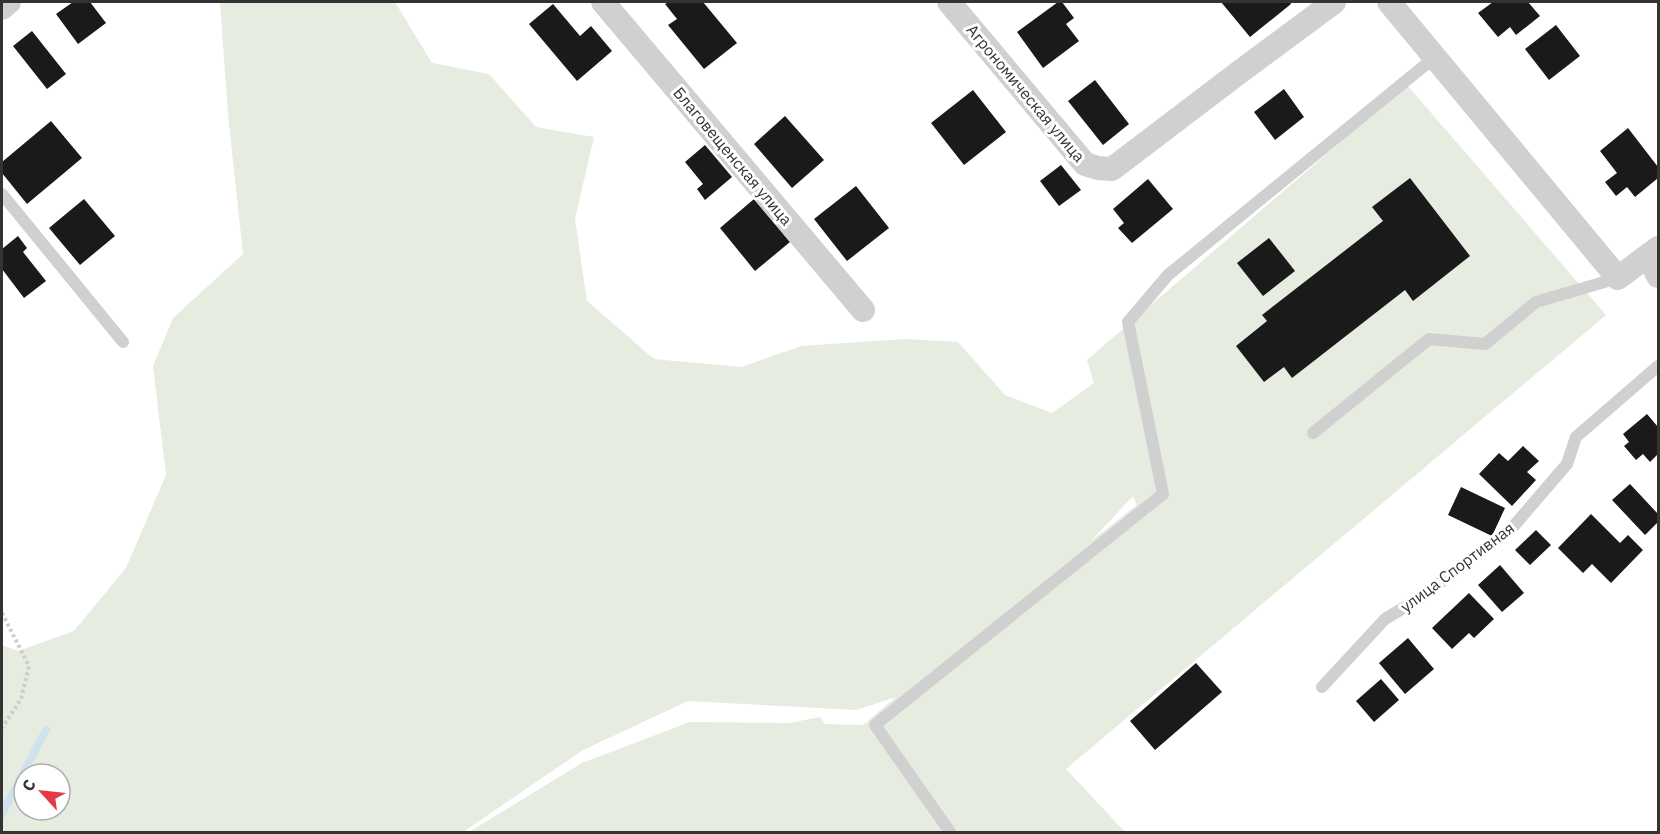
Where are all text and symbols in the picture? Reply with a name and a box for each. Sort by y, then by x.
street label: Агрономическая улица [963,20,1090,166]
street label: Благовещенская улица [669,83,797,230]
street label: улица Спортивная [1396,518,1518,616]
north arrow [12,762,72,822]
text: С [17,776,40,794]

